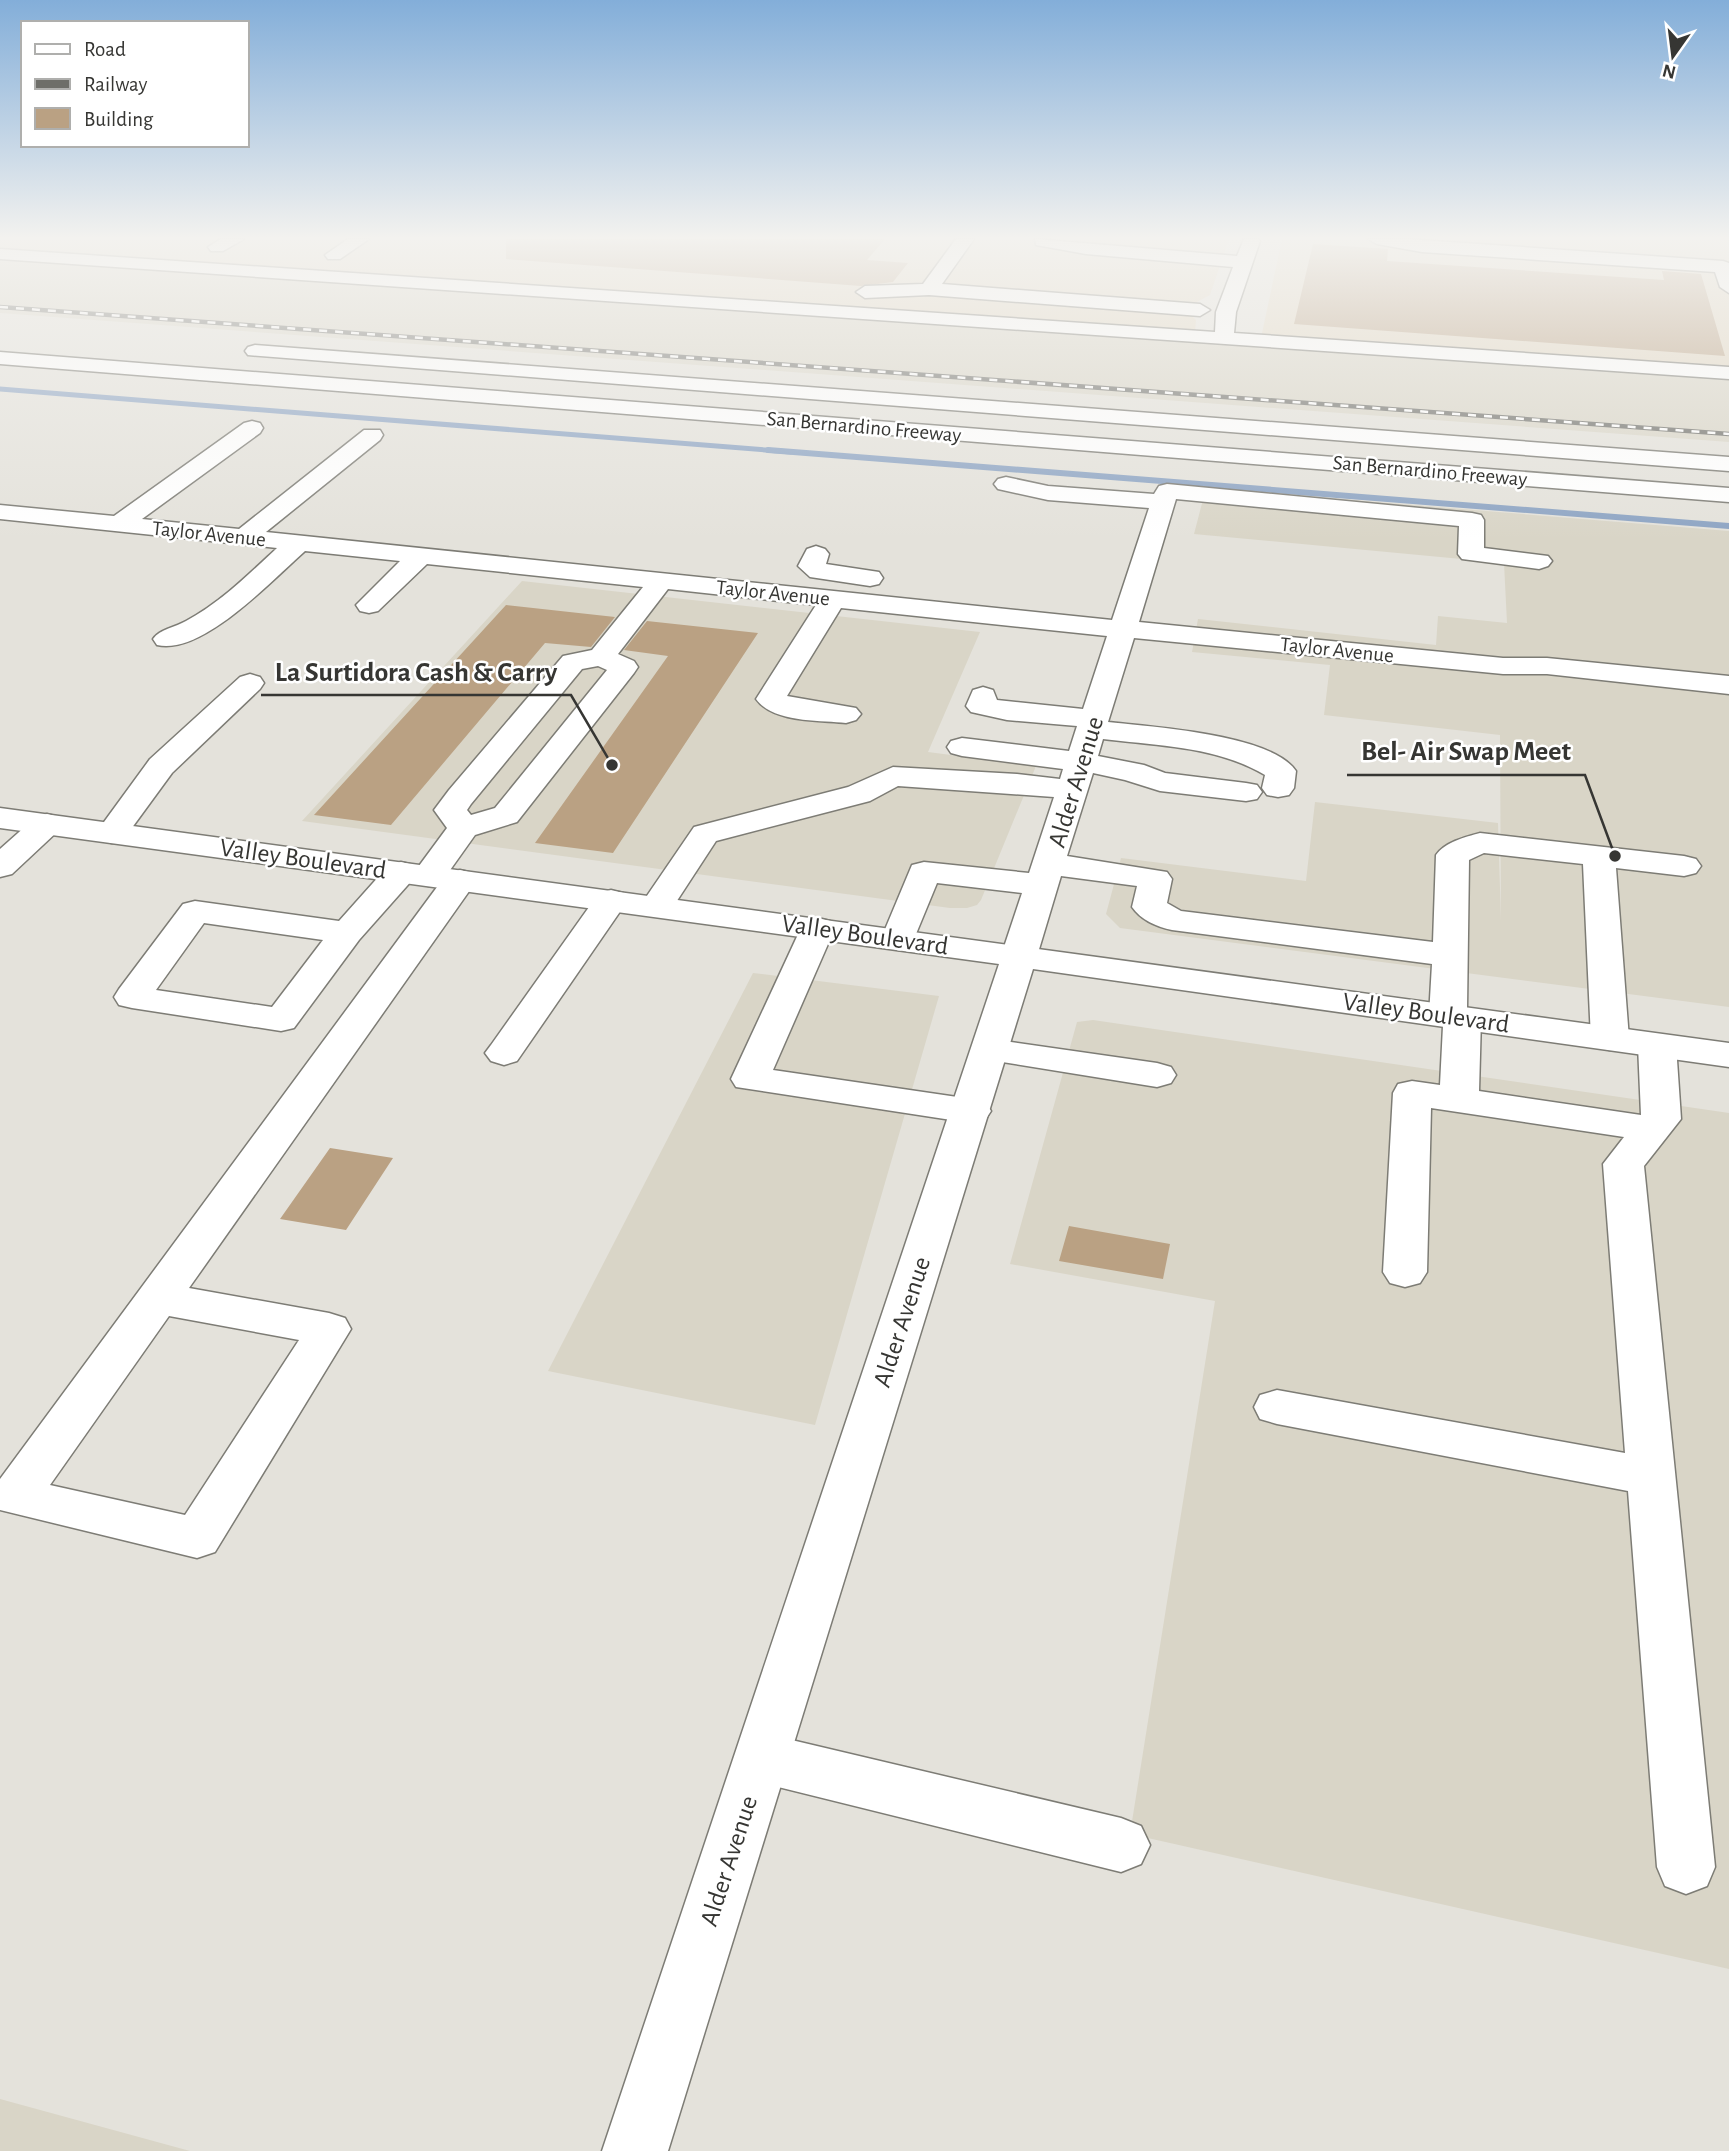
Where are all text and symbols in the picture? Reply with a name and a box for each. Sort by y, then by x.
legend [21,21,248,147]
north arrow [1638,21,1708,91]
text: Road [84,39,126,60]
text: N [1661,60,1678,82]
text: Railway [84,74,147,95]
text: Building [84,109,154,130]
street label: San Bernardino Freeway [766,408,962,446]
street label: San Bernardino Freeway [1332,452,1528,490]
street label: Taylor Avenue [151,518,267,550]
street label: Taylor Avenue [715,577,831,609]
street label: Taylor Avenue [1279,634,1395,666]
callout: La Surtidora Cash & Carry [261,646,571,695]
text: La Surtidora Cash & Carry [275,659,558,687]
street label: Alder Avenue [1044,713,1108,851]
callout: Bel- Air Swap Meet [1347,726,1585,775]
text: Bel- Air Swap Meet [1361,738,1571,766]
street label: Valley Boulevard [218,834,388,884]
street label: Valley Boulevard [780,910,950,960]
street label: Valley Boulevard [1341,988,1511,1038]
street label: Alder Avenue [869,1254,935,1390]
street label: Alder Avenue [696,1793,762,1929]

